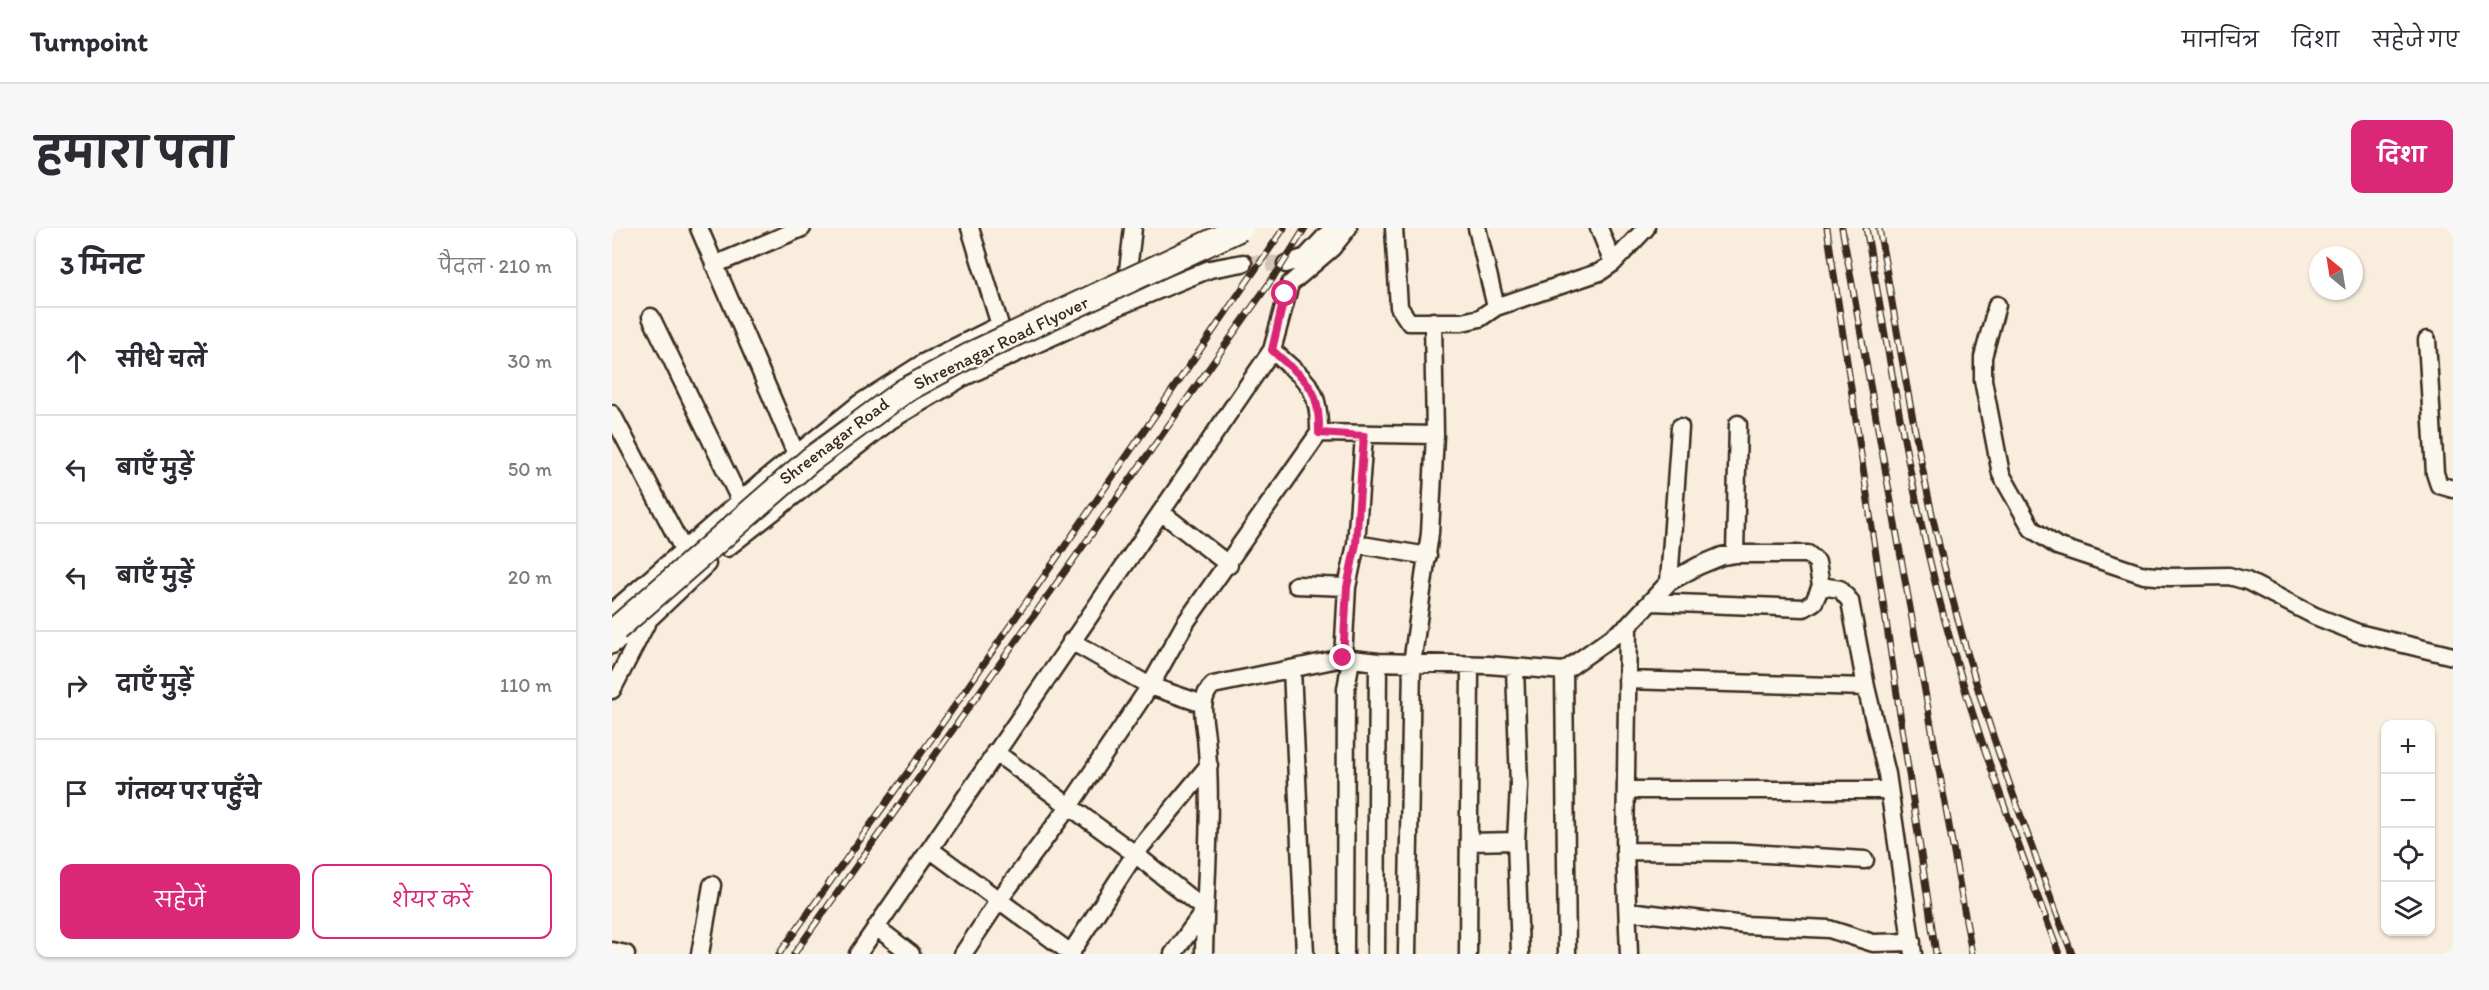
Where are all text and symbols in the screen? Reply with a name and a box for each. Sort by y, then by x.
text: Turnpoint [30,24,148,58]
text: मानचित्र [2182,27,2259,52]
text: दिशा [2292,27,2339,52]
text: सहेजे गए [2372,27,2459,52]
button: दिशा [2351,120,2453,193]
text: हमारा पता [36,127,232,178]
north arrow [2309,246,2363,300]
text: 3 मिनट [60,249,143,281]
text: पैदल · 210 m [439,254,552,278]
route start [1271,280,1297,306]
street label: Shreenagar Road Flyover [910,291,1093,395]
icon: ahead [60,345,93,378]
text: सीधे चलें [117,346,206,373]
text: 30 m [507,349,552,373]
street label: Shreenagar Road [775,392,893,489]
icon: left [60,453,93,486]
text: बाएँ मुड़ें [117,454,194,481]
text: 50 m [508,457,552,481]
icon: left [60,561,93,594]
text: बाएँ मुड़ें [117,562,194,589]
text: 20 m [508,565,552,589]
route end [1329,644,1355,670]
icon: right [60,669,93,702]
text: दाएँ मुड़ें [117,670,193,697]
text: 110 m [500,673,552,697]
map controls [2381,720,2435,936]
button: + [2381,720,2435,774]
button: − [2381,774,2435,828]
icon: arrive [60,777,93,810]
text: गंतव्य पर पहुँचे [117,778,261,805]
button: locate [2381,828,2435,882]
button: सहेजें [60,864,300,939]
button: शेयर करें [312,864,552,939]
button: layers [2381,882,2435,936]

